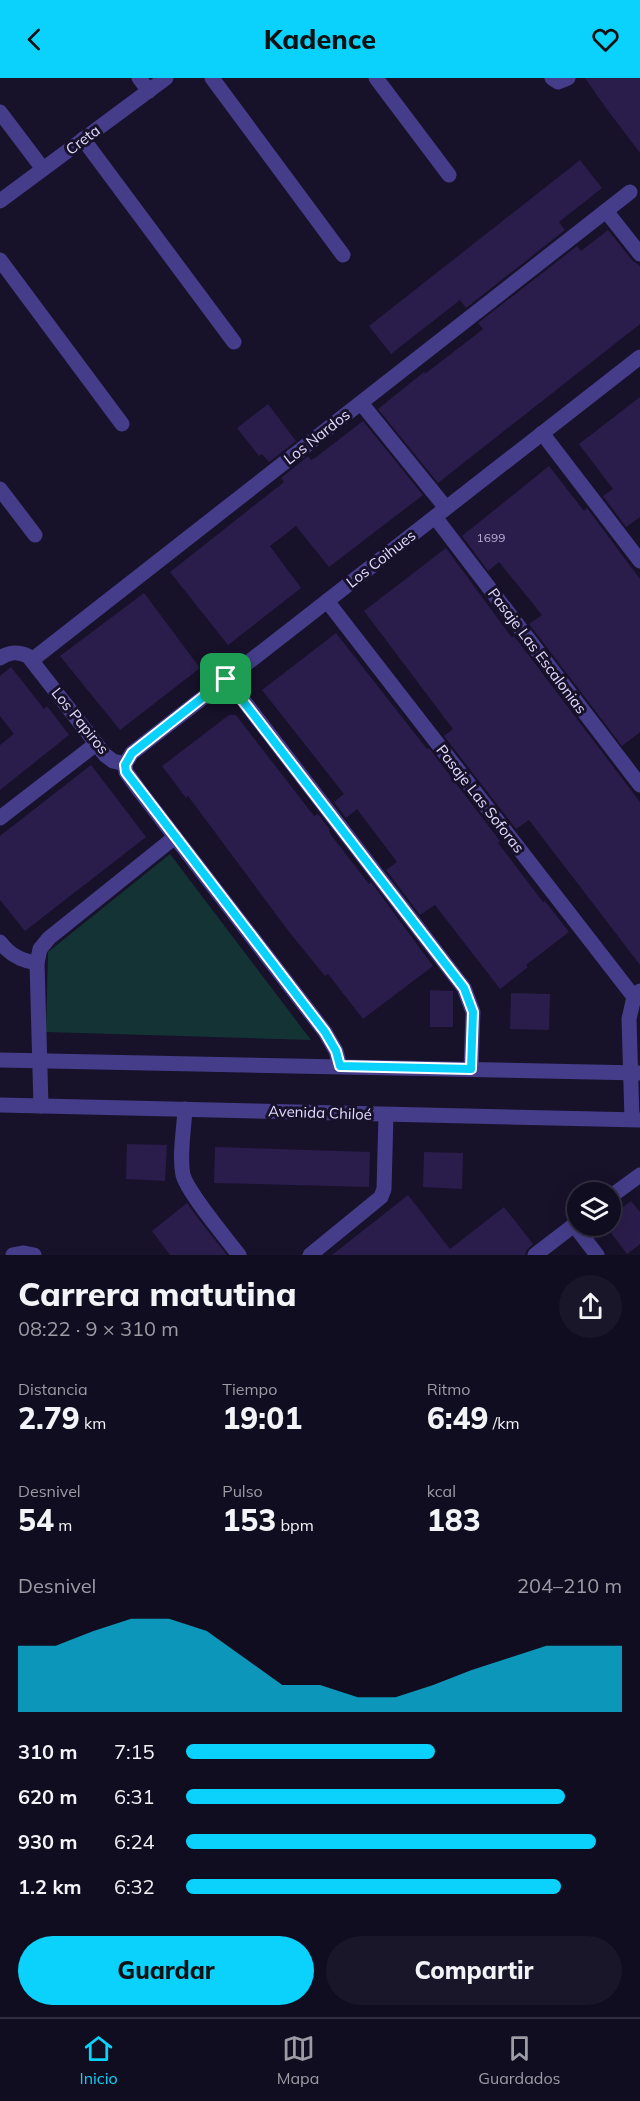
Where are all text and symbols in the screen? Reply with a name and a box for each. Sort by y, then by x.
text: Kadence [264,22,376,56]
icon: back [18,23,51,56]
icon: heart [589,23,622,56]
street label: Creta [62,121,104,159]
street label: Los Nardos [280,405,354,468]
street label: Los Coihues [342,526,419,592]
house number: 1699 [477,530,505,545]
street label: Pasaje Las Escalonias [484,584,591,717]
pin [200,653,251,704]
icon: arrive [209,662,242,695]
street label: Los Papiros [48,683,113,758]
street label: Pasaje Las Soforas [432,741,529,857]
street label: Avenida Chiloé [268,1101,372,1124]
map controls [567,1182,621,1236]
button: layers [567,1182,621,1236]
text: Carrera matutina [18,1273,297,1314]
button: share [559,1275,622,1338]
text: 08:22 · 9 × 310 m [18,1316,179,1341]
text: Distancia [18,1379,88,1399]
text: Tiempo [222,1379,277,1399]
text: Ritmo [427,1379,470,1399]
text: 2.79 [18,1399,80,1437]
text: 19:01 [222,1399,302,1437]
text: 6:49 [427,1399,488,1437]
text: km [80,1413,106,1433]
text: /km [488,1413,519,1433]
text: Desnivel [18,1481,81,1501]
text: Pulso [222,1481,263,1501]
text: kcal [427,1481,456,1501]
text: 54 [18,1501,54,1539]
text: 153 [222,1501,276,1539]
text: 183 [427,1501,481,1539]
text: m [54,1515,72,1535]
text: bpm [276,1515,314,1535]
text: Desnivel [18,1573,96,1598]
text: 204–210 m [517,1573,622,1598]
text: 310 m [18,1739,77,1764]
text: 7:15 [114,1739,155,1764]
text: 620 m [18,1784,77,1809]
text: 6:31 [114,1784,155,1809]
text: 930 m [18,1829,77,1854]
text: 6:24 [114,1829,155,1854]
text: 1.2 km [18,1874,81,1899]
text: 6:32 [114,1874,155,1899]
button: Guardar [18,1936,314,2005]
button: Compartir [326,1936,622,2005]
tab: Inicio [80,2032,118,2088]
tab: Mapa [277,2032,319,2088]
tab: Guardados [478,2032,560,2088]

